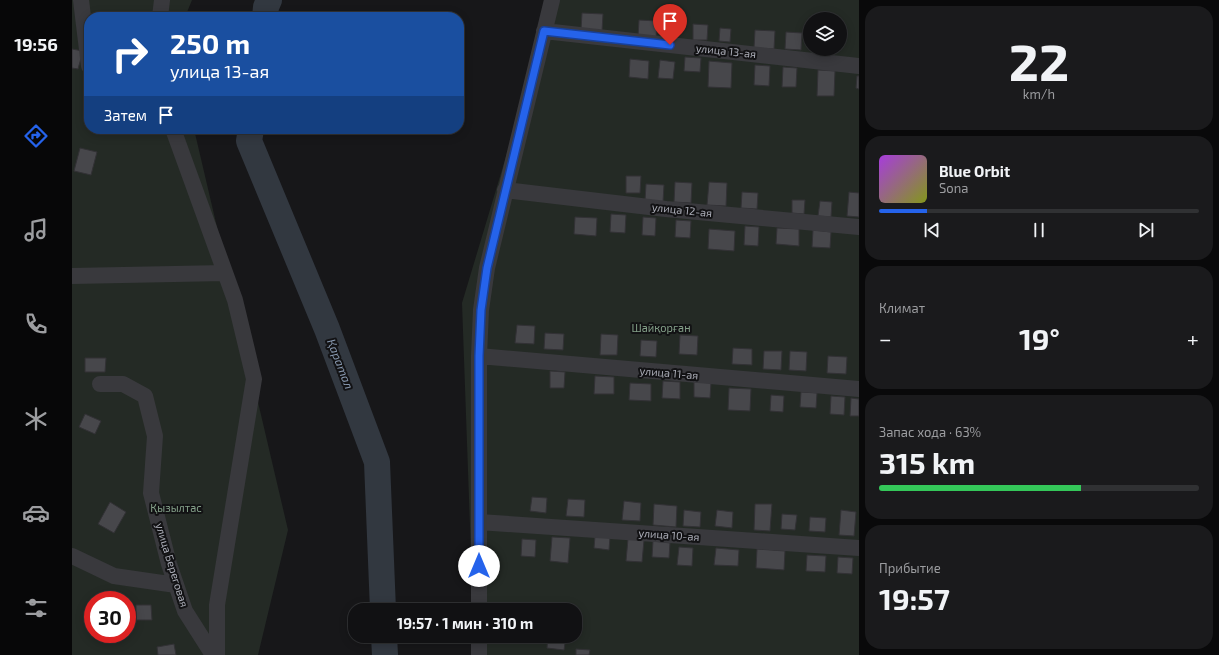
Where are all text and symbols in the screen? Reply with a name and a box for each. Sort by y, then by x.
pin [653,4,687,45]
icon: arrive [659,10,681,32]
map controls [803,12,847,56]
button: layers [803,12,847,56]
text: 250 m [170,26,250,60]
icon: right [104,28,156,80]
text: 22 [1009,29,1069,91]
text: 19:56 [14,33,58,55]
street label: улица 13-ая [695,41,757,61]
text: улица 13-ая [170,60,269,82]
text: km/h [1023,86,1055,102]
icon: arrive [155,104,177,126]
text: Затем [104,106,147,124]
icon: directions [22,122,50,150]
text: Blue Orbit [939,162,1010,180]
text: Sona [939,180,968,196]
street label: улица 12-ая [651,200,713,220]
icon: music [22,216,50,244]
icon: previous [921,219,943,241]
icon: pause [1028,219,1050,241]
icon: next [1135,219,1157,241]
text: Климат [879,300,925,316]
icon: phone [22,310,50,338]
text: 19° [1019,320,1060,356]
park label: Шайқорған [631,321,691,334]
text: − [879,325,892,351]
text: + [1187,325,1199,351]
water label: Қаратал [325,337,357,391]
street label: улица 11-ая [639,363,699,383]
icon: climate [22,405,50,433]
text: Запас хода · 63% [879,424,981,440]
text: 315 km [879,444,975,480]
icon: car [22,499,50,527]
park label: Қызылтас [150,501,202,514]
street label: улица Береговая [153,521,191,609]
street label: улица 10-ая [638,526,700,544]
position arrow [458,545,500,587]
text: Прибытие [879,560,941,576]
text: 19:57 [879,580,950,616]
speed limit sign: 30 [84,591,136,643]
icon: filters [22,594,50,622]
text: 19:57 · 1 мин · 310 m [397,614,533,632]

